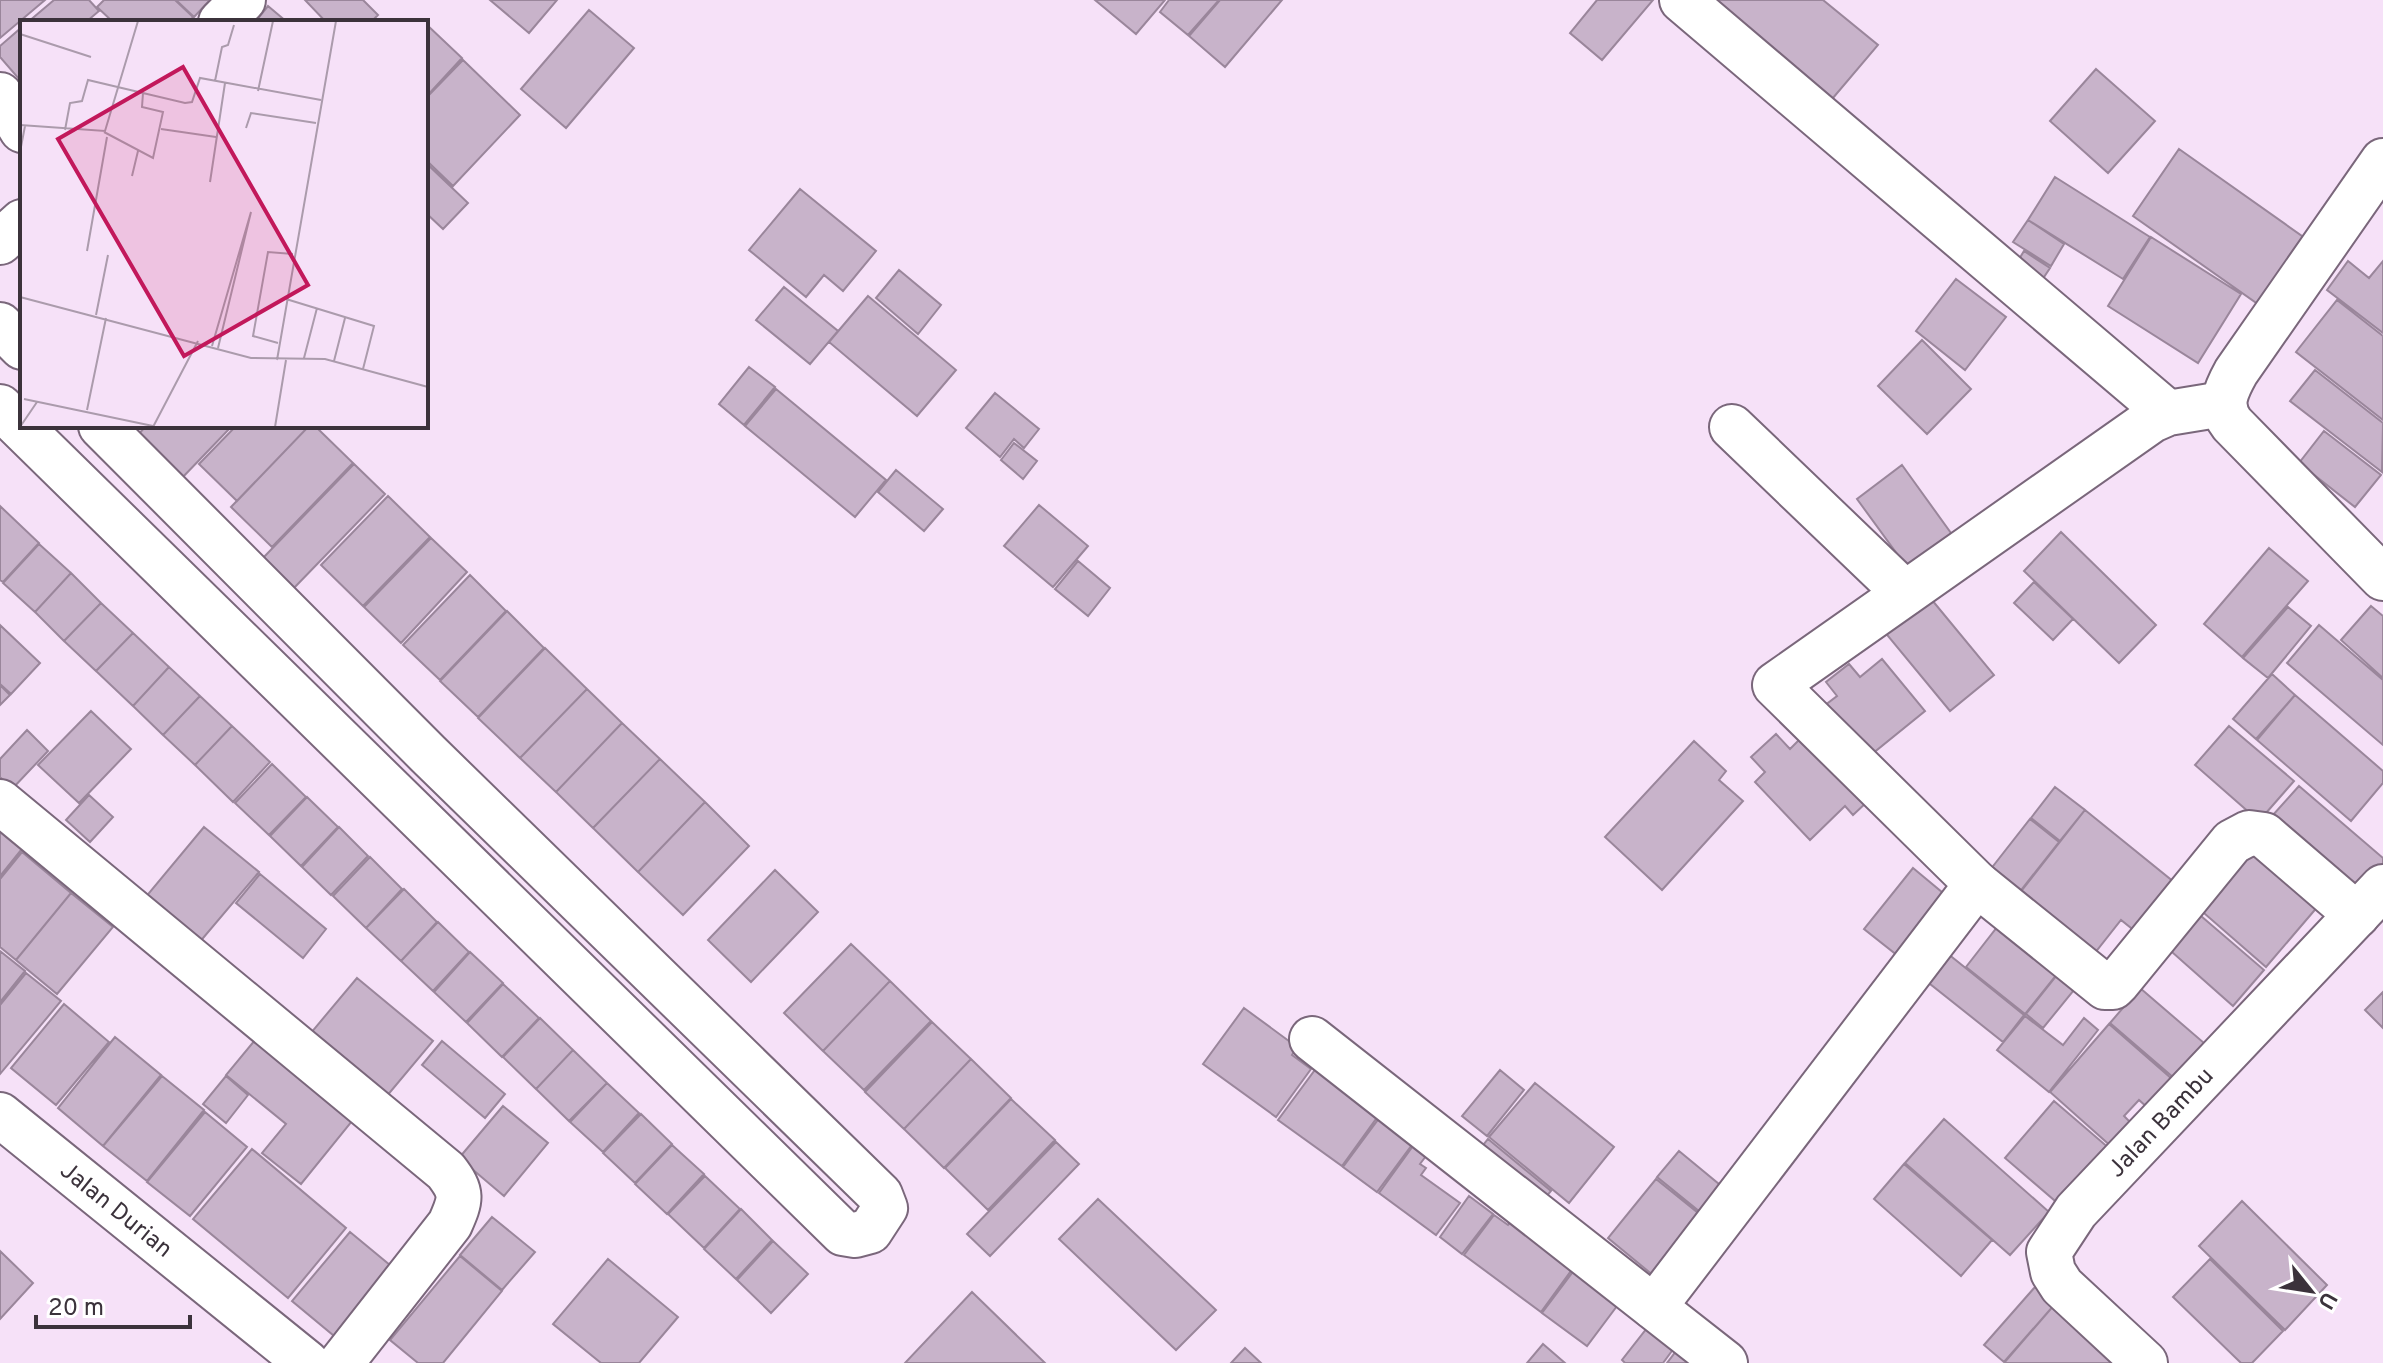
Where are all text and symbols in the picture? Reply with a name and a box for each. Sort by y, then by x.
inset map [20,20,428,428]
street label: Jalan Bambu [2103,1062,2221,1185]
street label: Jalan Durian [53,1156,178,1265]
north arrow [2271,1251,2351,1331]
scale bar [36,1279,190,1329]
text: U [2311,1286,2342,1313]
text: 20 m [48,1294,104,1324]

